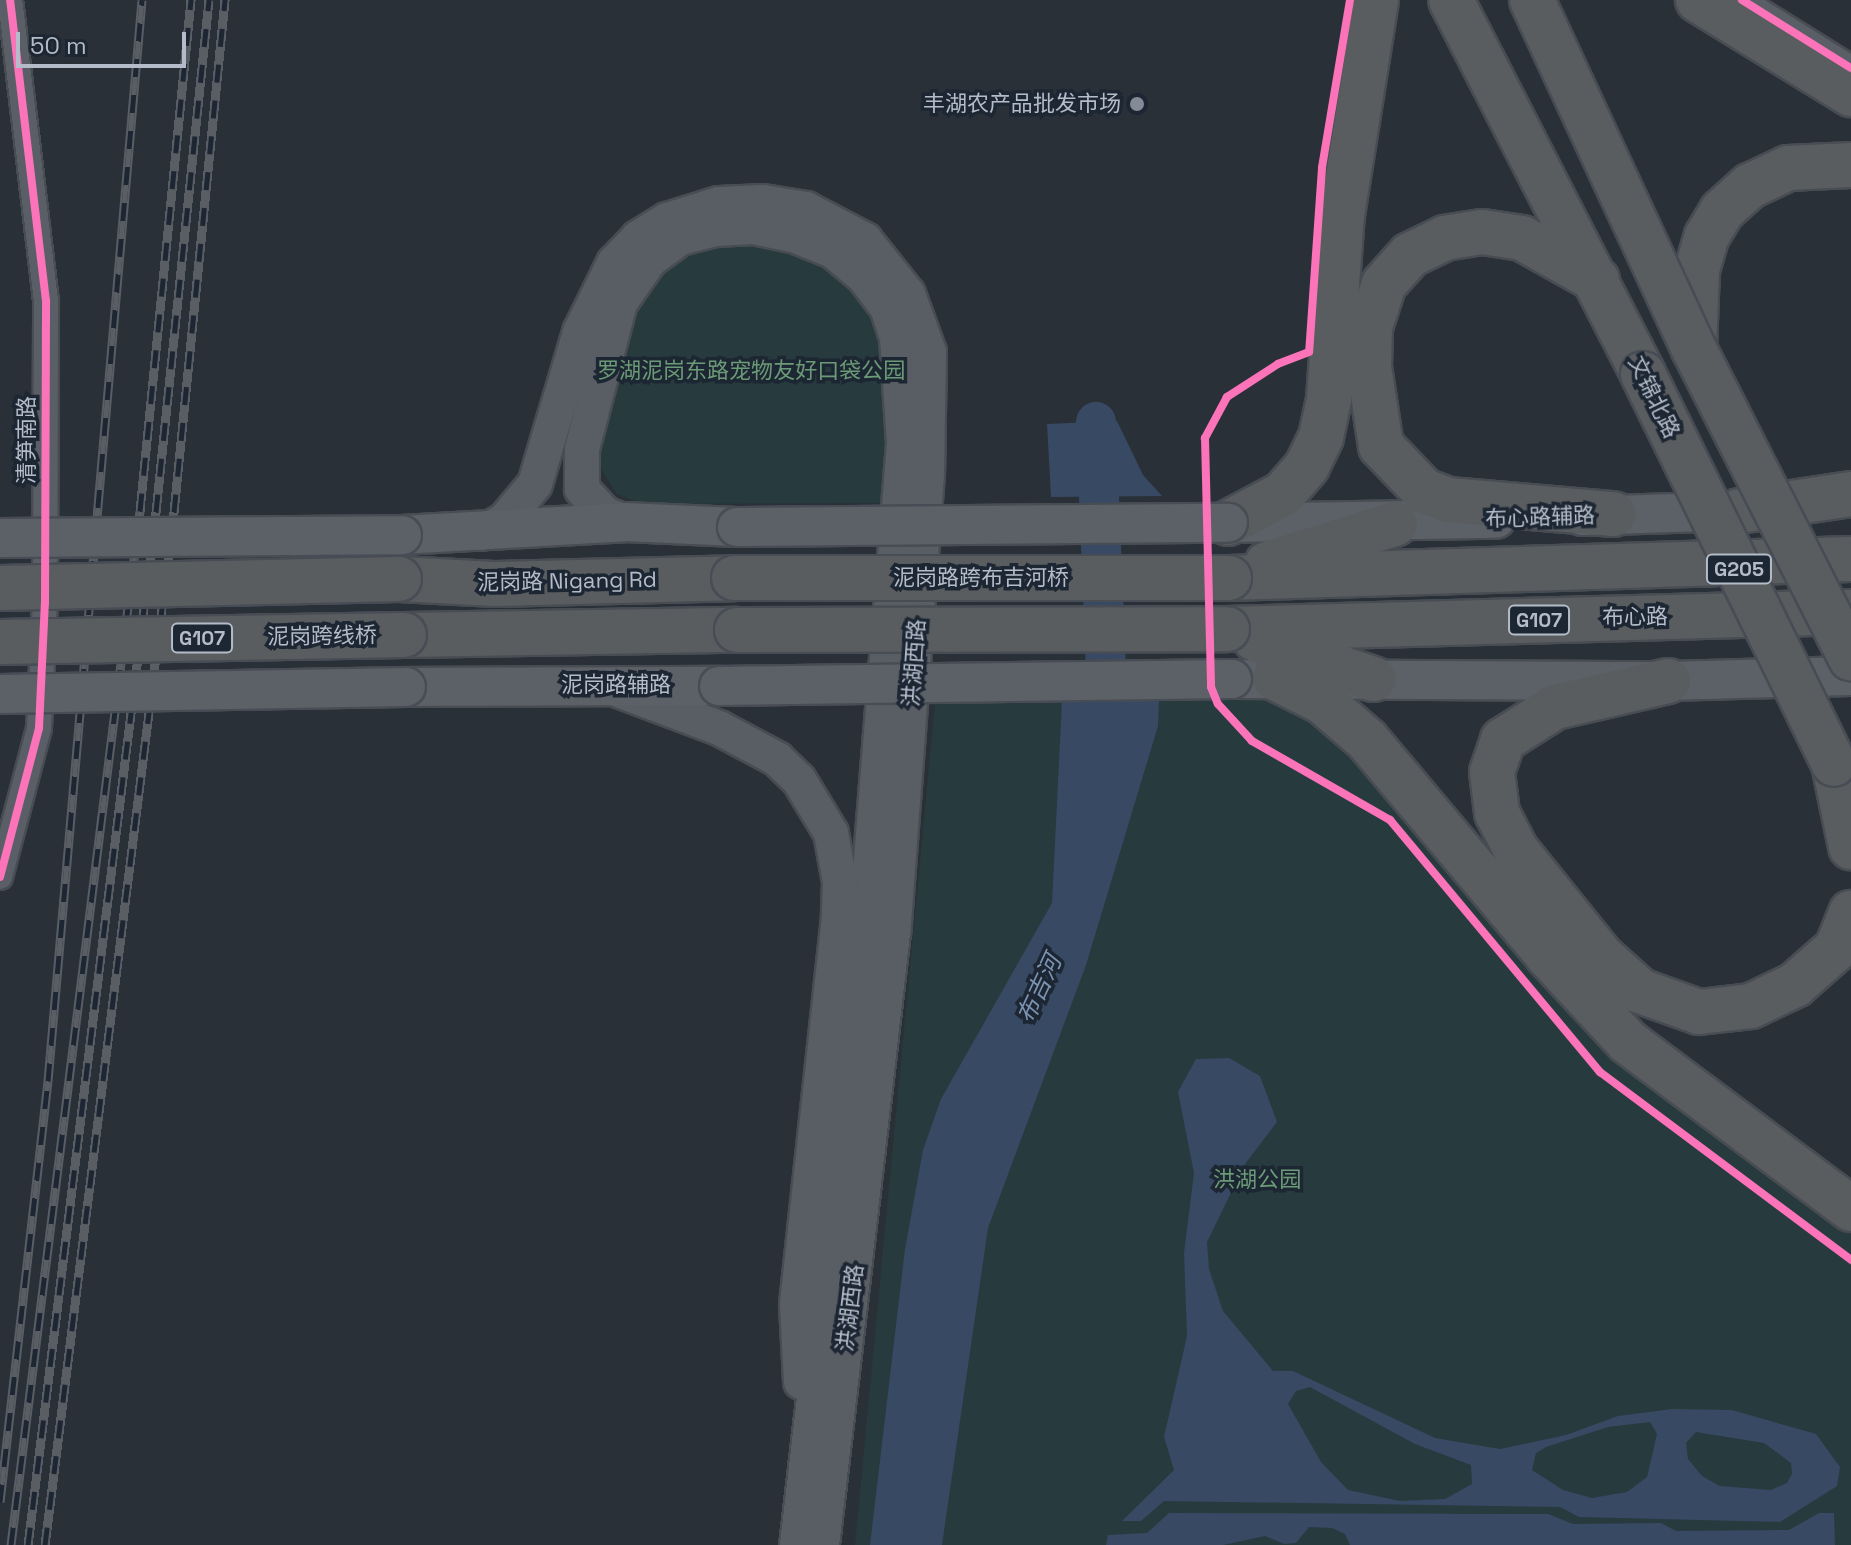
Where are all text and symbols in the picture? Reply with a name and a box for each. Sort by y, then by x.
scale bar [20,16,190,66]
text: 50 m [30,30,87,61]
place label: 丰湖农产品批发市场 [923,91,1121,117]
marker: 丰湖农产品批发市场 [1128,95,1146,113]
street label: 文锦北路 [1623,352,1685,442]
park label: 罗湖泥岗东路宠物友好口袋公园 [597,358,905,384]
street label: 清笋南路 [14,396,40,484]
street label: 布心路辅路 [1485,502,1595,532]
road number: G205 [1705,553,1773,585]
street label: 泥岗路跨布吉河桥 [893,565,1069,591]
street label: 泥岗路 Nigang Rd [477,566,657,596]
street label: 布心路 [1602,603,1668,631]
road number: G107 [1507,604,1571,636]
street label: 洪湖西路 [898,618,930,708]
road number: G107 [170,622,234,654]
street label: 泥岗跨线桥 [267,622,377,650]
street label: 泥岗路辅路 [561,672,671,698]
water label: 布吉河 [1011,950,1067,1028]
park label: 洪湖公园 [1213,1167,1301,1193]
street label: 洪湖西路 [832,1263,868,1353]

